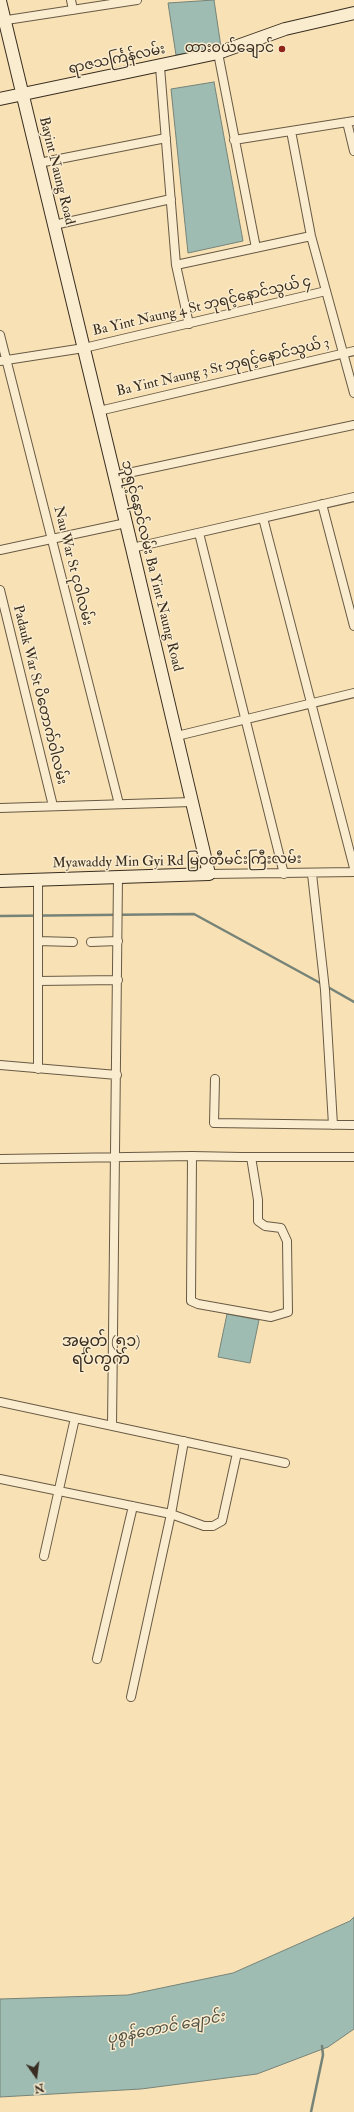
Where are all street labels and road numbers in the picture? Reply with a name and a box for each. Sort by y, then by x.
street label: ရာဇသင်္ကြန်လမ်း [67,42,167,78]
street label: Bayint Naung Road [34,115,78,227]
street label: Ba Yint Naung 4 St ဘုရင့်နောင်သွယ် ၄ [91,274,313,340]
street label: Ba Yint Naung 3 St ဘုရင့်နောင်သွယ် 3 [115,335,331,401]
street label: ဘုရင့်နောင်လမ်း Ba Yint Naung Road [117,459,185,673]
street label: Nau War St ငုဝါလမ်း [49,504,95,628]
street label: Padauk War St ပိတောက်ဝါလမ်း [9,603,69,787]
street label: Myawaddy Min Gyi Rd မြဝတီမင်းကြီးလမ်း [52,851,302,873]

